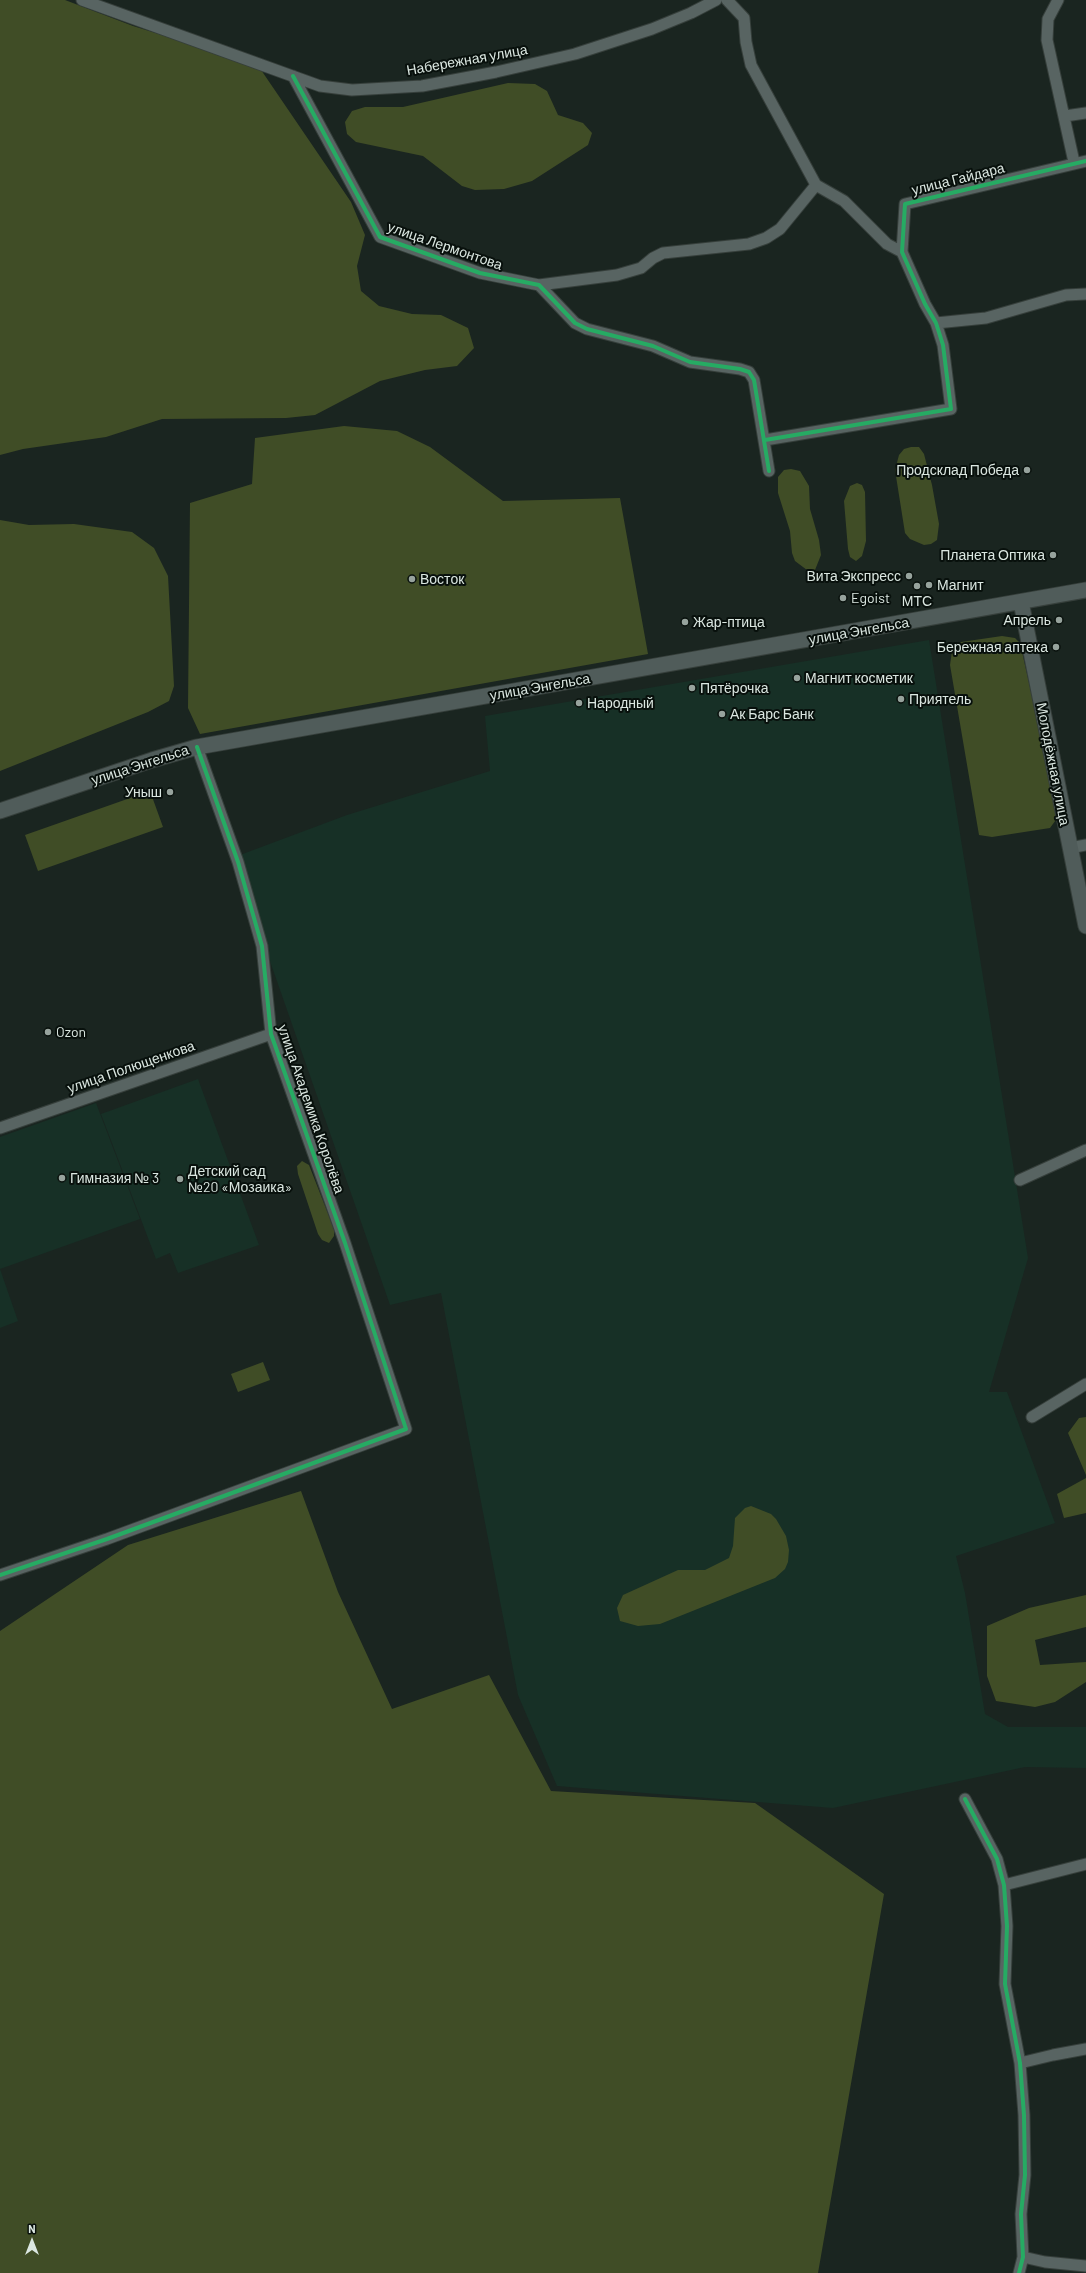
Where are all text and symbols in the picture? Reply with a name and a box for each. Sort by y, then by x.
street label: Набережная улица [405,41,529,79]
street label: улица Гайдара [910,159,1006,199]
street label: улица Лермонтова [385,218,505,274]
place label: Продсклад Победа [896,462,1019,478]
marker: Продсклад Победа [1022,465,1032,475]
place label: Планета Оптика [940,547,1045,563]
marker: Планета Оптика [1048,550,1058,560]
place label: Вита Экспресс [807,568,901,584]
place label: Восток [420,571,464,587]
marker: Вита Экспресс [904,571,914,581]
marker: Восток [407,574,417,584]
place label: Магнит [937,577,984,593]
marker: Магнит [924,580,934,590]
marker: МТС [912,581,922,591]
place label: Egoist [851,590,890,606]
marker: Egoist [838,593,848,603]
place label: МТС [902,593,932,609]
place label: Апрель [1004,612,1051,628]
place label: Жар-птица [693,614,765,630]
street label: улица Энгельса [808,614,910,648]
marker: Апрель [1054,615,1064,625]
marker: Жар-птица [680,617,690,627]
place label: Бережная аптека [937,639,1048,655]
marker: Бережная аптека [1051,642,1061,652]
street label: улица Энгельса [489,670,591,704]
place label: Магнит косметик [805,670,913,686]
marker: Магнит косметик [792,673,802,683]
place label: Пятёрочка [700,680,769,696]
marker: Пятёрочка [687,683,697,693]
place label: Приятель [909,691,971,707]
marker: Приятель [896,694,906,704]
place label: Народный [587,695,654,711]
marker: Народный [574,698,584,708]
street label: Молодёжная улица [1033,701,1073,827]
place label: Ак Барс Банк [730,706,814,722]
marker: Ак Барс Банк [717,709,727,719]
street label: улица Энгельса [89,741,191,789]
place label: Уныш [125,784,162,800]
marker: Уныш [165,787,175,797]
street label: улица Академика Королёва [274,1022,348,1196]
place label: Ozon [56,1024,86,1040]
marker: Ozon [43,1027,53,1037]
street label: улица Полющенкова [65,1037,197,1097]
place label: Детский сад №20 «Мозаика» [188,1163,292,1196]
place label: Гимназия № 3 [70,1170,159,1186]
marker: Гимназия № 3 [57,1173,67,1183]
marker: Детский сад №20 «Мозаика» [175,1174,185,1184]
north arrow [12,2221,52,2261]
text: N [28,2222,36,2235]

